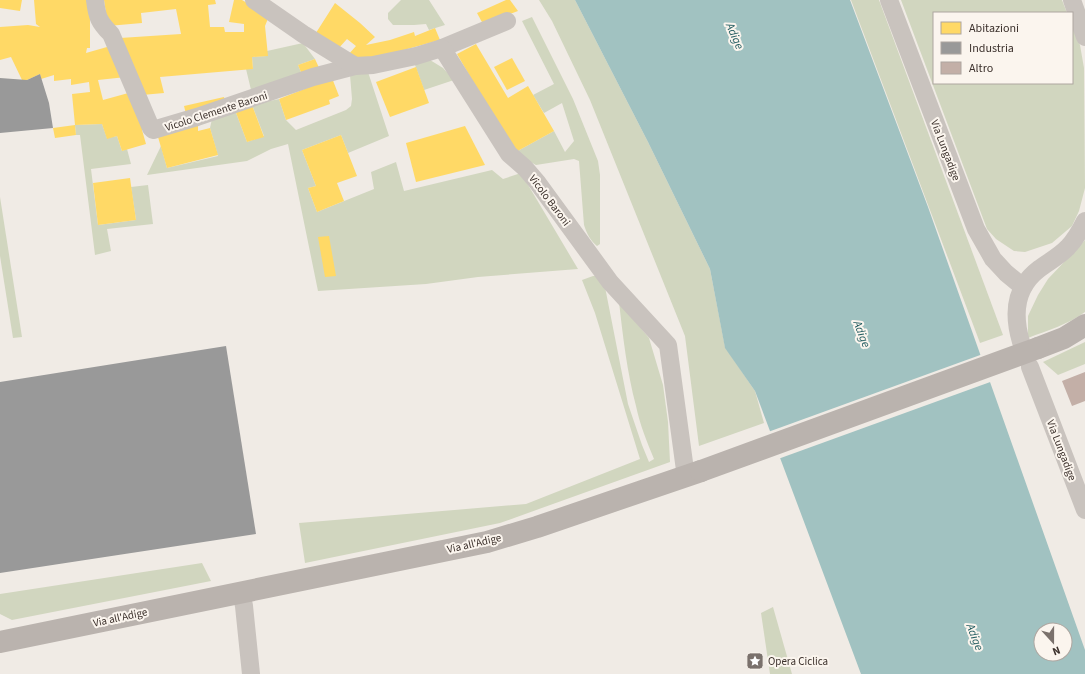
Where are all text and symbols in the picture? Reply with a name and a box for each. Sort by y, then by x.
legend [933,12,1073,84]
water label: Adige [721,19,748,52]
text: Abitazioni [969,20,1019,37]
text: Industria [969,40,1014,57]
text: Altro [969,60,993,77]
street label: Vicolo Clemente Baroni [163,88,269,135]
street label: Via Lungadige [927,118,964,183]
street label: Vicolo Baroni [525,172,574,229]
water label: Adige [848,317,874,350]
street label: Via Lungadige [1043,418,1080,483]
street label: Via all'Adige [446,530,503,557]
street label: Via all'Adige [92,604,149,631]
water label: Adige [961,620,987,653]
north arrow [1033,622,1073,662]
text: N [1050,643,1063,659]
place icon: Opera Ciclica [745,651,765,671]
place label: Opera Ciclica [768,654,828,669]

